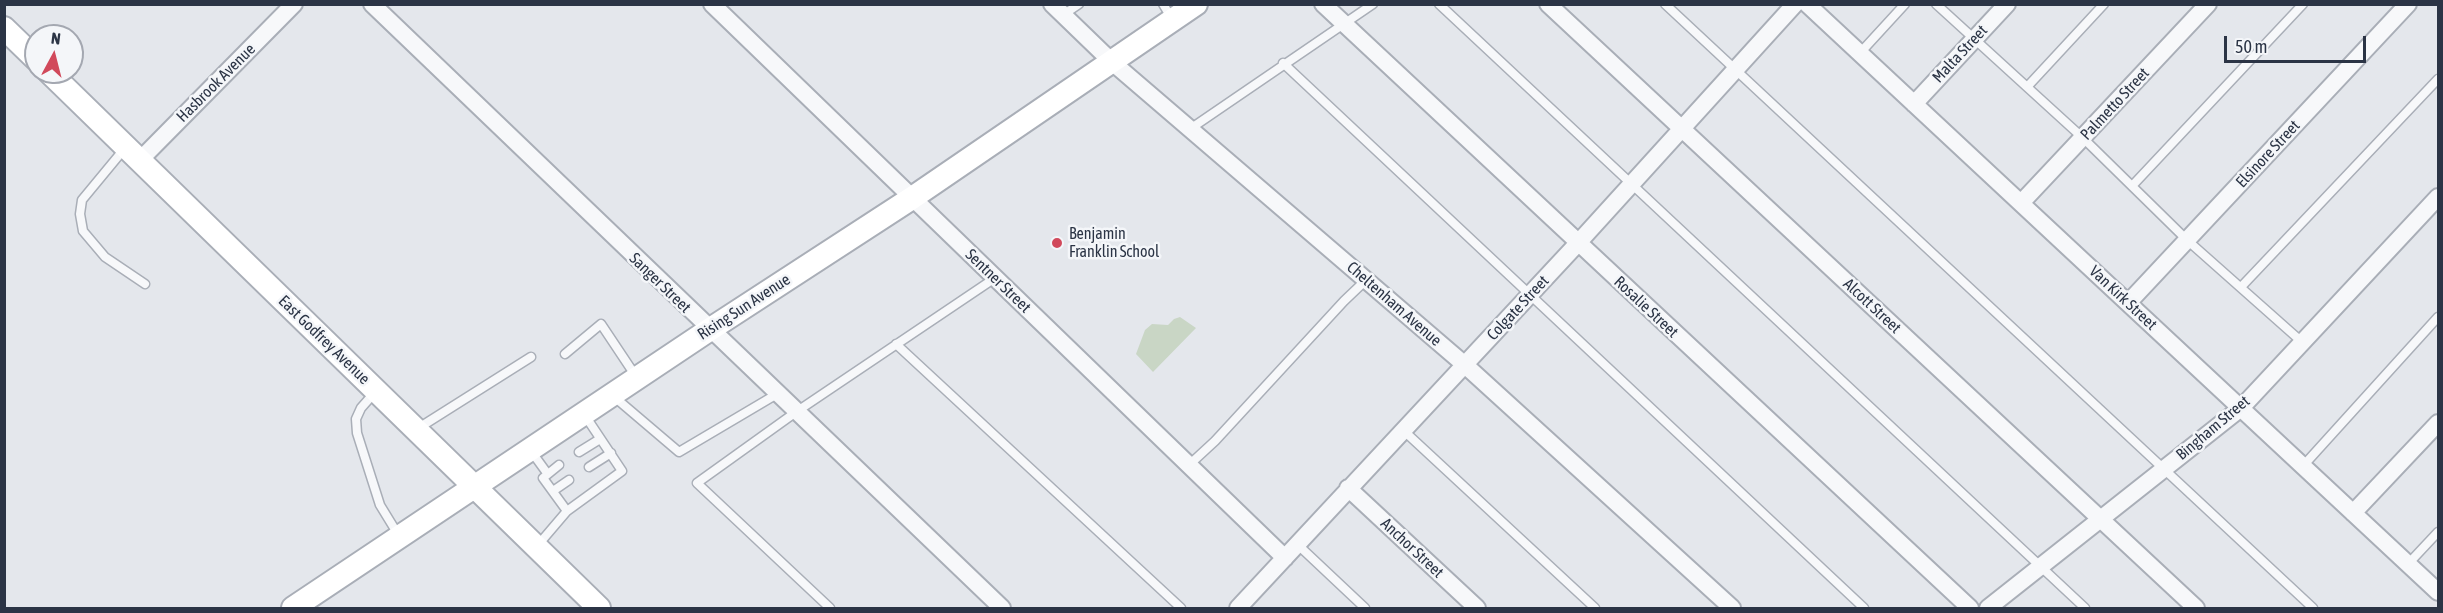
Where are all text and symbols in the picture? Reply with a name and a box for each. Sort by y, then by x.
street label: Malta Street [1929,21,1991,87]
north arrow [24,24,84,84]
scale bar [2227,24,2370,62]
text: N [50,29,62,48]
text: 50 m [2235,36,2267,57]
street label: Hasbrook Avenue [173,40,259,126]
street label: Palmetto Street [2077,64,2153,144]
street label: Elsinore Street [2232,116,2304,192]
place label: Benjamin Franklin School [1069,224,1159,262]
marker: Benjamin Franklin School [1050,236,1064,250]
street label: Sentner Street [961,245,1035,317]
street label: Sanger Street [625,249,695,317]
street label: Cheltenham Avenue [1343,258,1445,350]
street label: Van Kirk Street [2085,262,2161,334]
street label: Rising Sun Avenue [694,270,794,344]
street label: Colgate Street [1483,272,1553,344]
street label: Rosalie Street [1610,272,1682,342]
street label: Alcott Street [1839,274,1905,338]
street label: East Godfrey Avenue [274,292,374,388]
street label: Bingham Street [2172,392,2254,464]
street label: Anchor Street [1377,514,1447,582]

